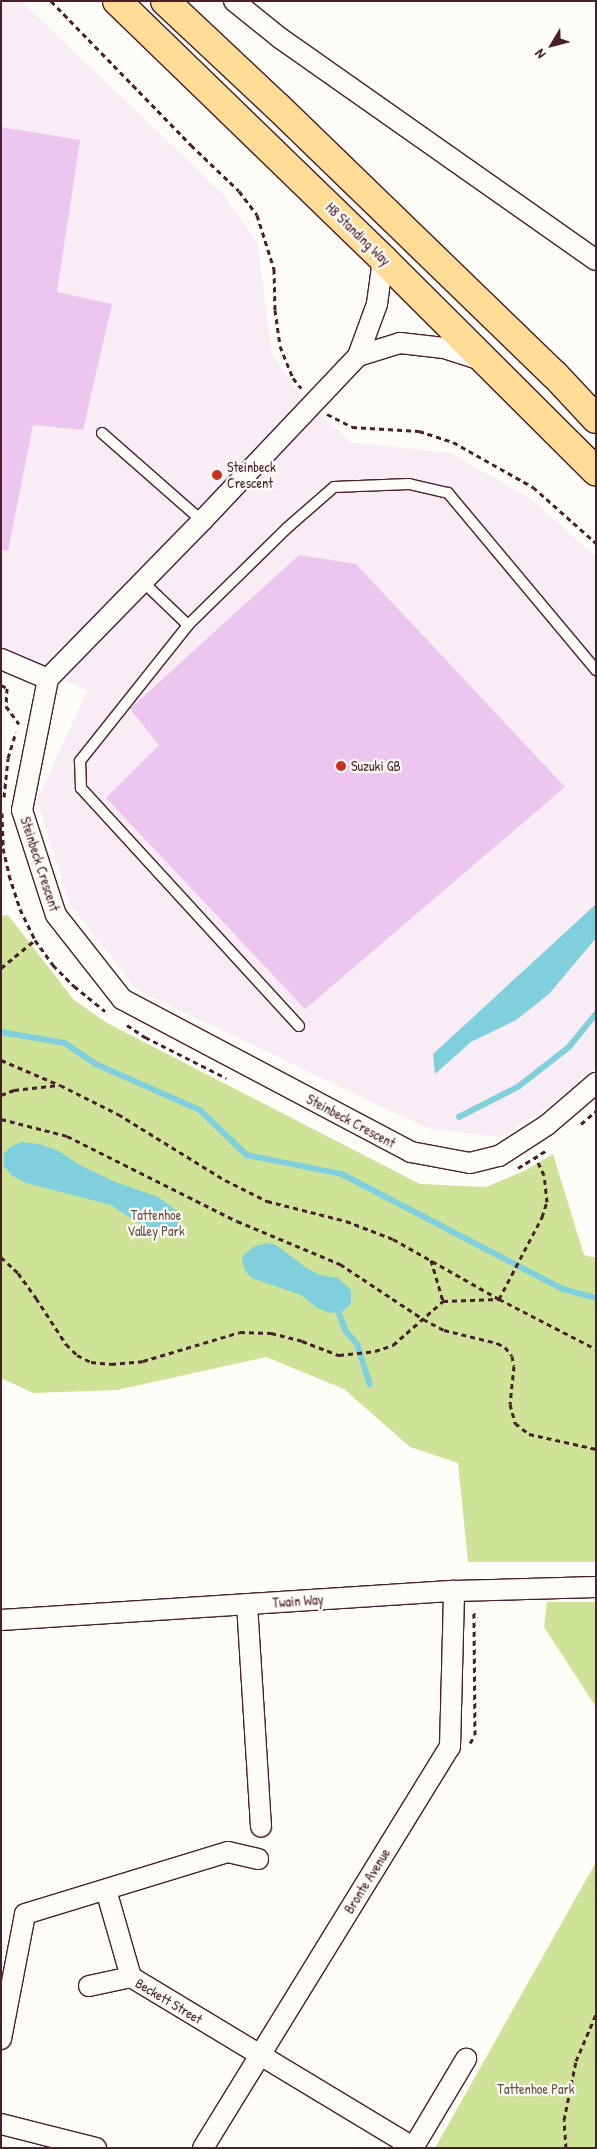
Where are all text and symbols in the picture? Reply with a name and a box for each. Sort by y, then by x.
north arrow [527,20,577,70]
text: N [530,46,549,63]
street label: H8 Standing Way [322,199,394,269]
place label: Steinbeck Crescent [227,459,276,492]
marker: Steinbeck Crescent [211,469,223,481]
place label: Suzuki GB [351,758,401,774]
marker: Suzuki GB [335,760,347,772]
street label: Steinbeck Crescent [17,815,63,913]
street label: Steinbeck Crescent [304,1091,398,1151]
park label: Tattenhoe Valley Park [127,1207,185,1240]
street label: Twain Way [272,1591,324,1611]
street label: Bronte Avenue [340,1845,394,1917]
street label: Beckett Street [133,1975,205,2027]
park label: Tattenhoe Park [497,2081,575,2097]

